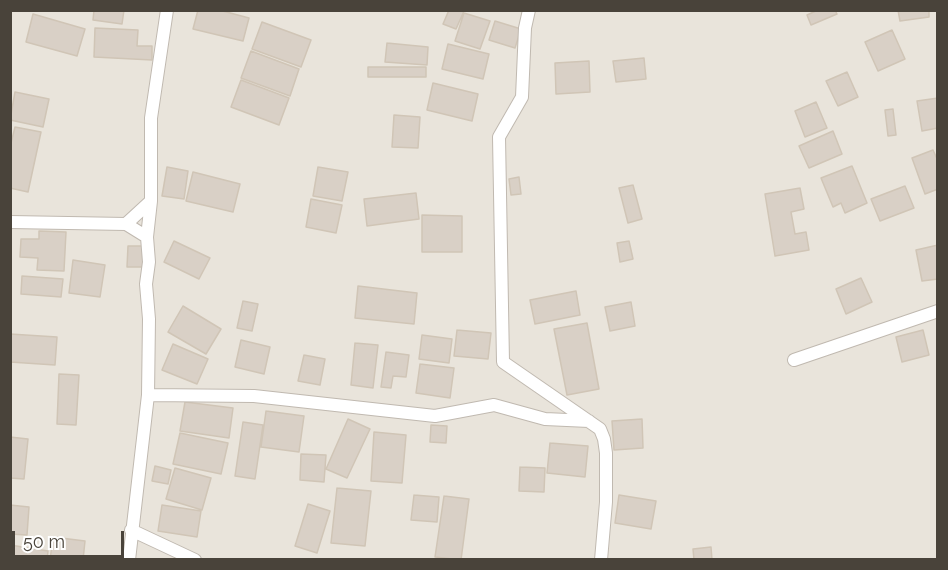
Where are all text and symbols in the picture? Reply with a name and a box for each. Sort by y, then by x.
scale bar [15,519,128,557]
text: 50 m [23,531,65,552]

